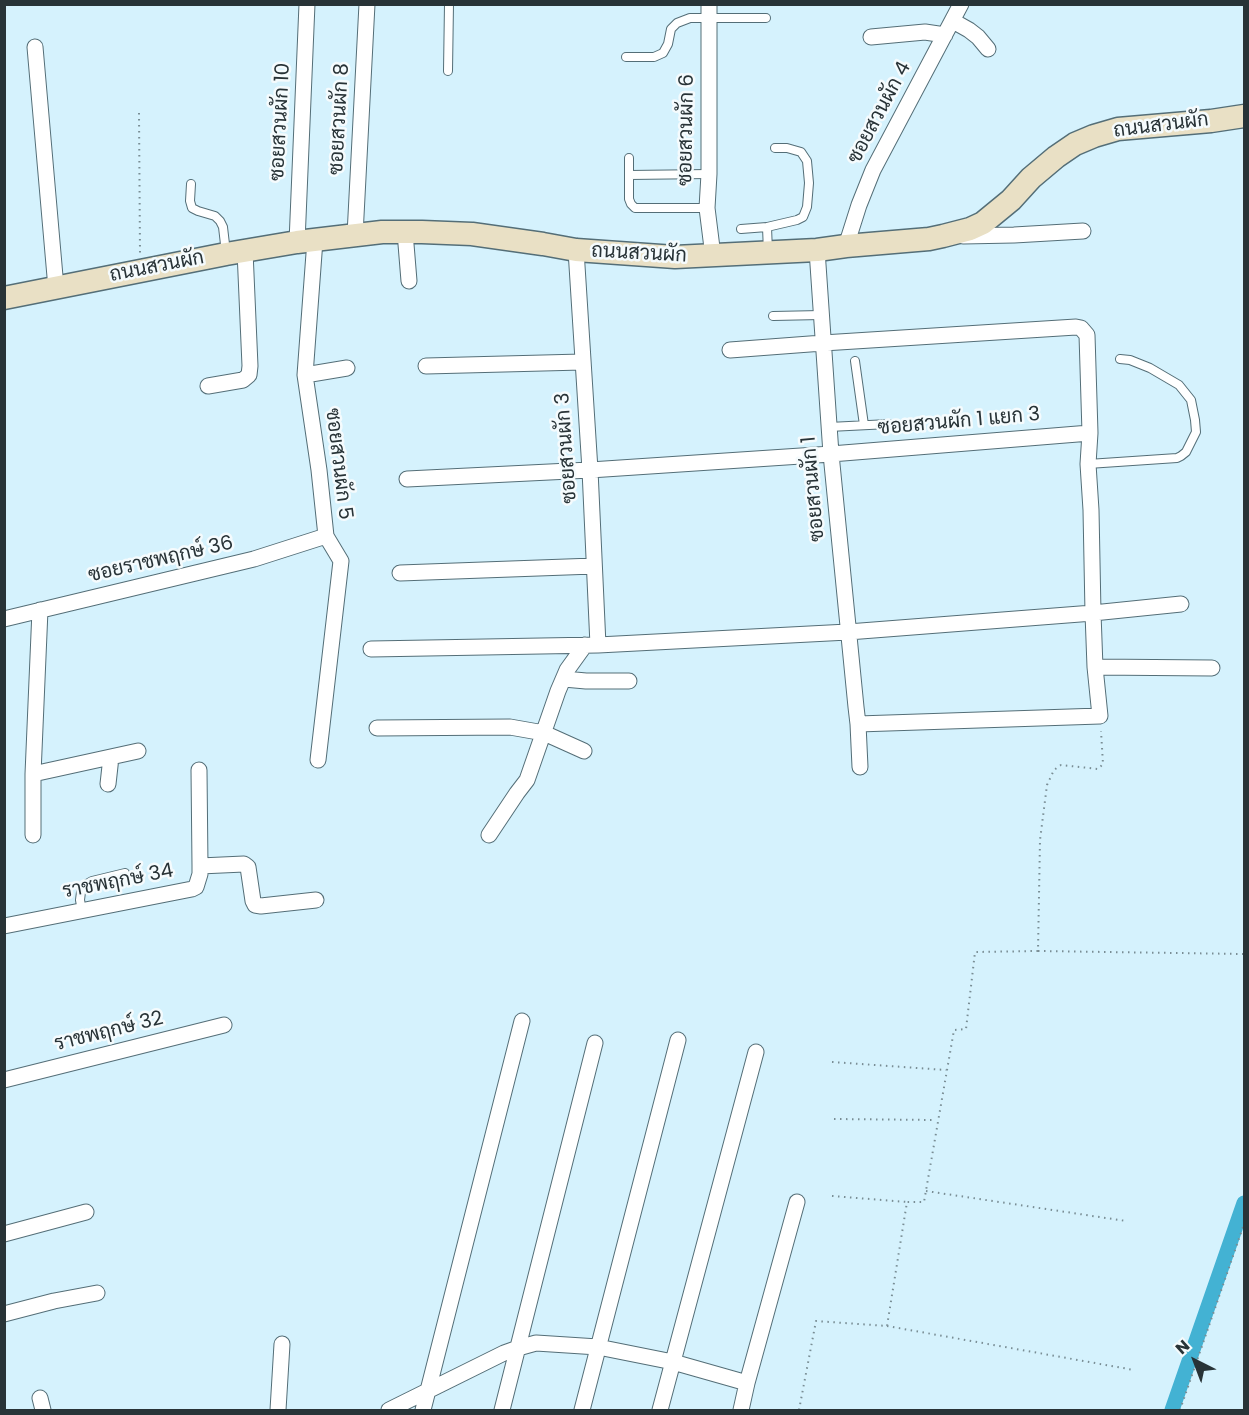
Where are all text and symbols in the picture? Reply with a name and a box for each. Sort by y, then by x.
street label: ซอยสวนผัก 4 [843,58,917,168]
street label: ซอยสวนผัก 10 [266,62,296,182]
street label: ซอยสวนผัก 8 [325,62,355,176]
street label: ซอยสวนผัก 6 [674,74,700,186]
street label: ถนนสวนผัก [1112,108,1210,144]
street label: ถนนสวนผัก [591,240,687,268]
street label: ถนนสวนผัก [108,246,206,288]
street label: ซอยสวนผัก 3 [551,392,583,504]
street label: ซอยสวนผัก 1 แยก 3 [877,403,1041,441]
street label: ซอยสวนผัก 5 [319,407,357,521]
street label: ซอยสวนผัก 1 [797,435,831,543]
street label: ซอยราชพฤกษ์ 36 [86,532,236,588]
street label: ราชพฤกษ์ 34 [61,860,175,904]
street label: ราชพฤกษ์ 32 [52,1007,166,1057]
north arrow [1165,1331,1225,1391]
text: N [1170,1335,1195,1360]

